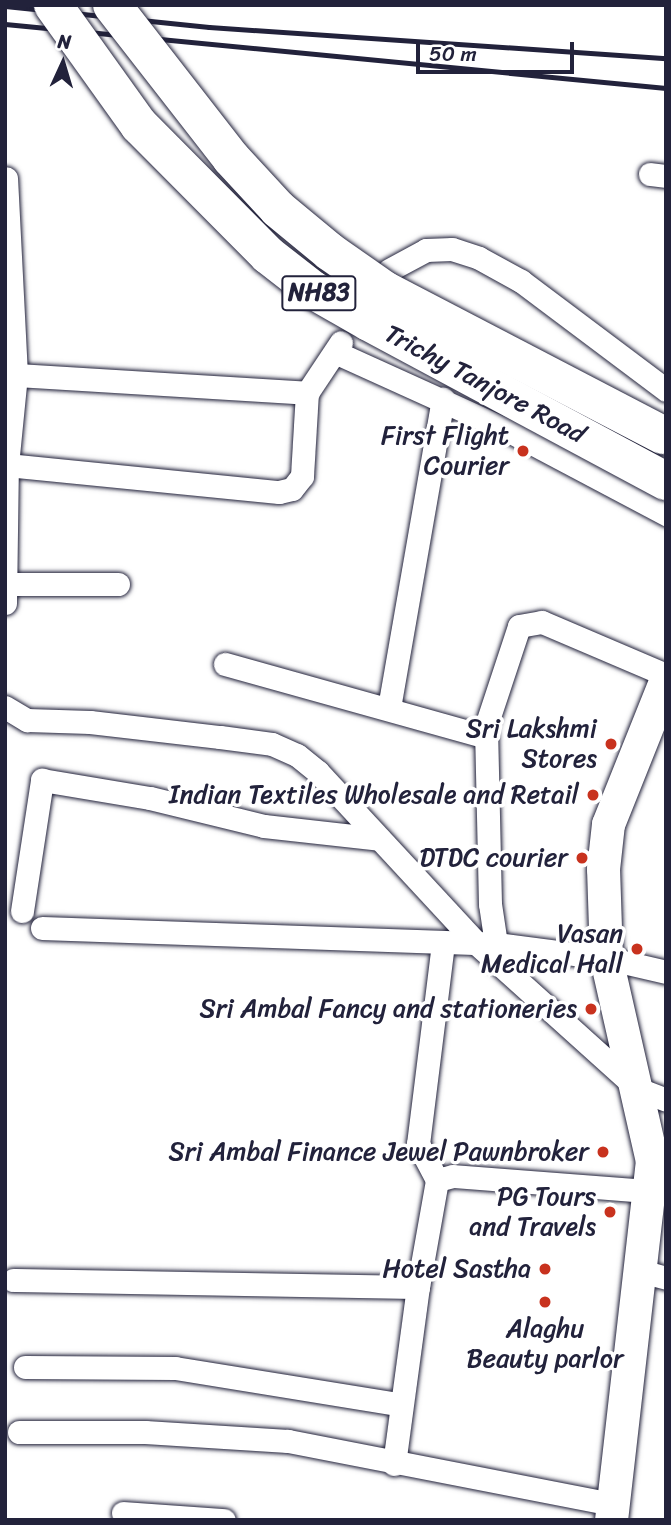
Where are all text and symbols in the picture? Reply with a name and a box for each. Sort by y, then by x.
text: N [57,25,72,58]
north arrow [28,28,98,98]
scale bar [419,28,576,72]
text: 50 m [429,35,477,73]
road number: NH83 [280,272,358,314]
street label: Trichy Tanjore Road [379,318,591,450]
place label: First Flight Courier [381,420,509,481]
marker: First Flight Courier [515,443,531,459]
place label: Sri Lakshmi Stores [464,713,597,774]
marker: Sri Lakshmi Stores [603,736,619,752]
place label: Indian Textiles Wholesale and Retail [169,779,579,811]
marker: Indian Textiles Wholesale and Retail [585,787,601,803]
place label: DTDC courier [419,842,568,874]
marker: DTDC courier [574,850,590,866]
place label: Vasan Medical Hall [481,918,623,979]
marker: Vasan Medical Hall [629,941,645,957]
place label: Sri Ambal Fancy and stationeries [201,993,577,1025]
marker: Sri Ambal Fancy and stationeries [583,1001,599,1017]
place label: Sri Ambal Finance Jewel Pawnbroker [169,1136,589,1168]
marker: Sri Ambal Finance Jewel Pawnbroker [595,1144,611,1160]
place label: PG Tours and Travels [468,1181,596,1242]
marker: PG Tours and Travels [602,1204,618,1220]
place label: Hotel Sastha [381,1253,531,1285]
marker: Hotel Sastha [537,1261,553,1277]
marker: Alaghu Beauty parlor [537,1294,553,1310]
place label: Alaghu Beauty parlor [466,1313,624,1374]

